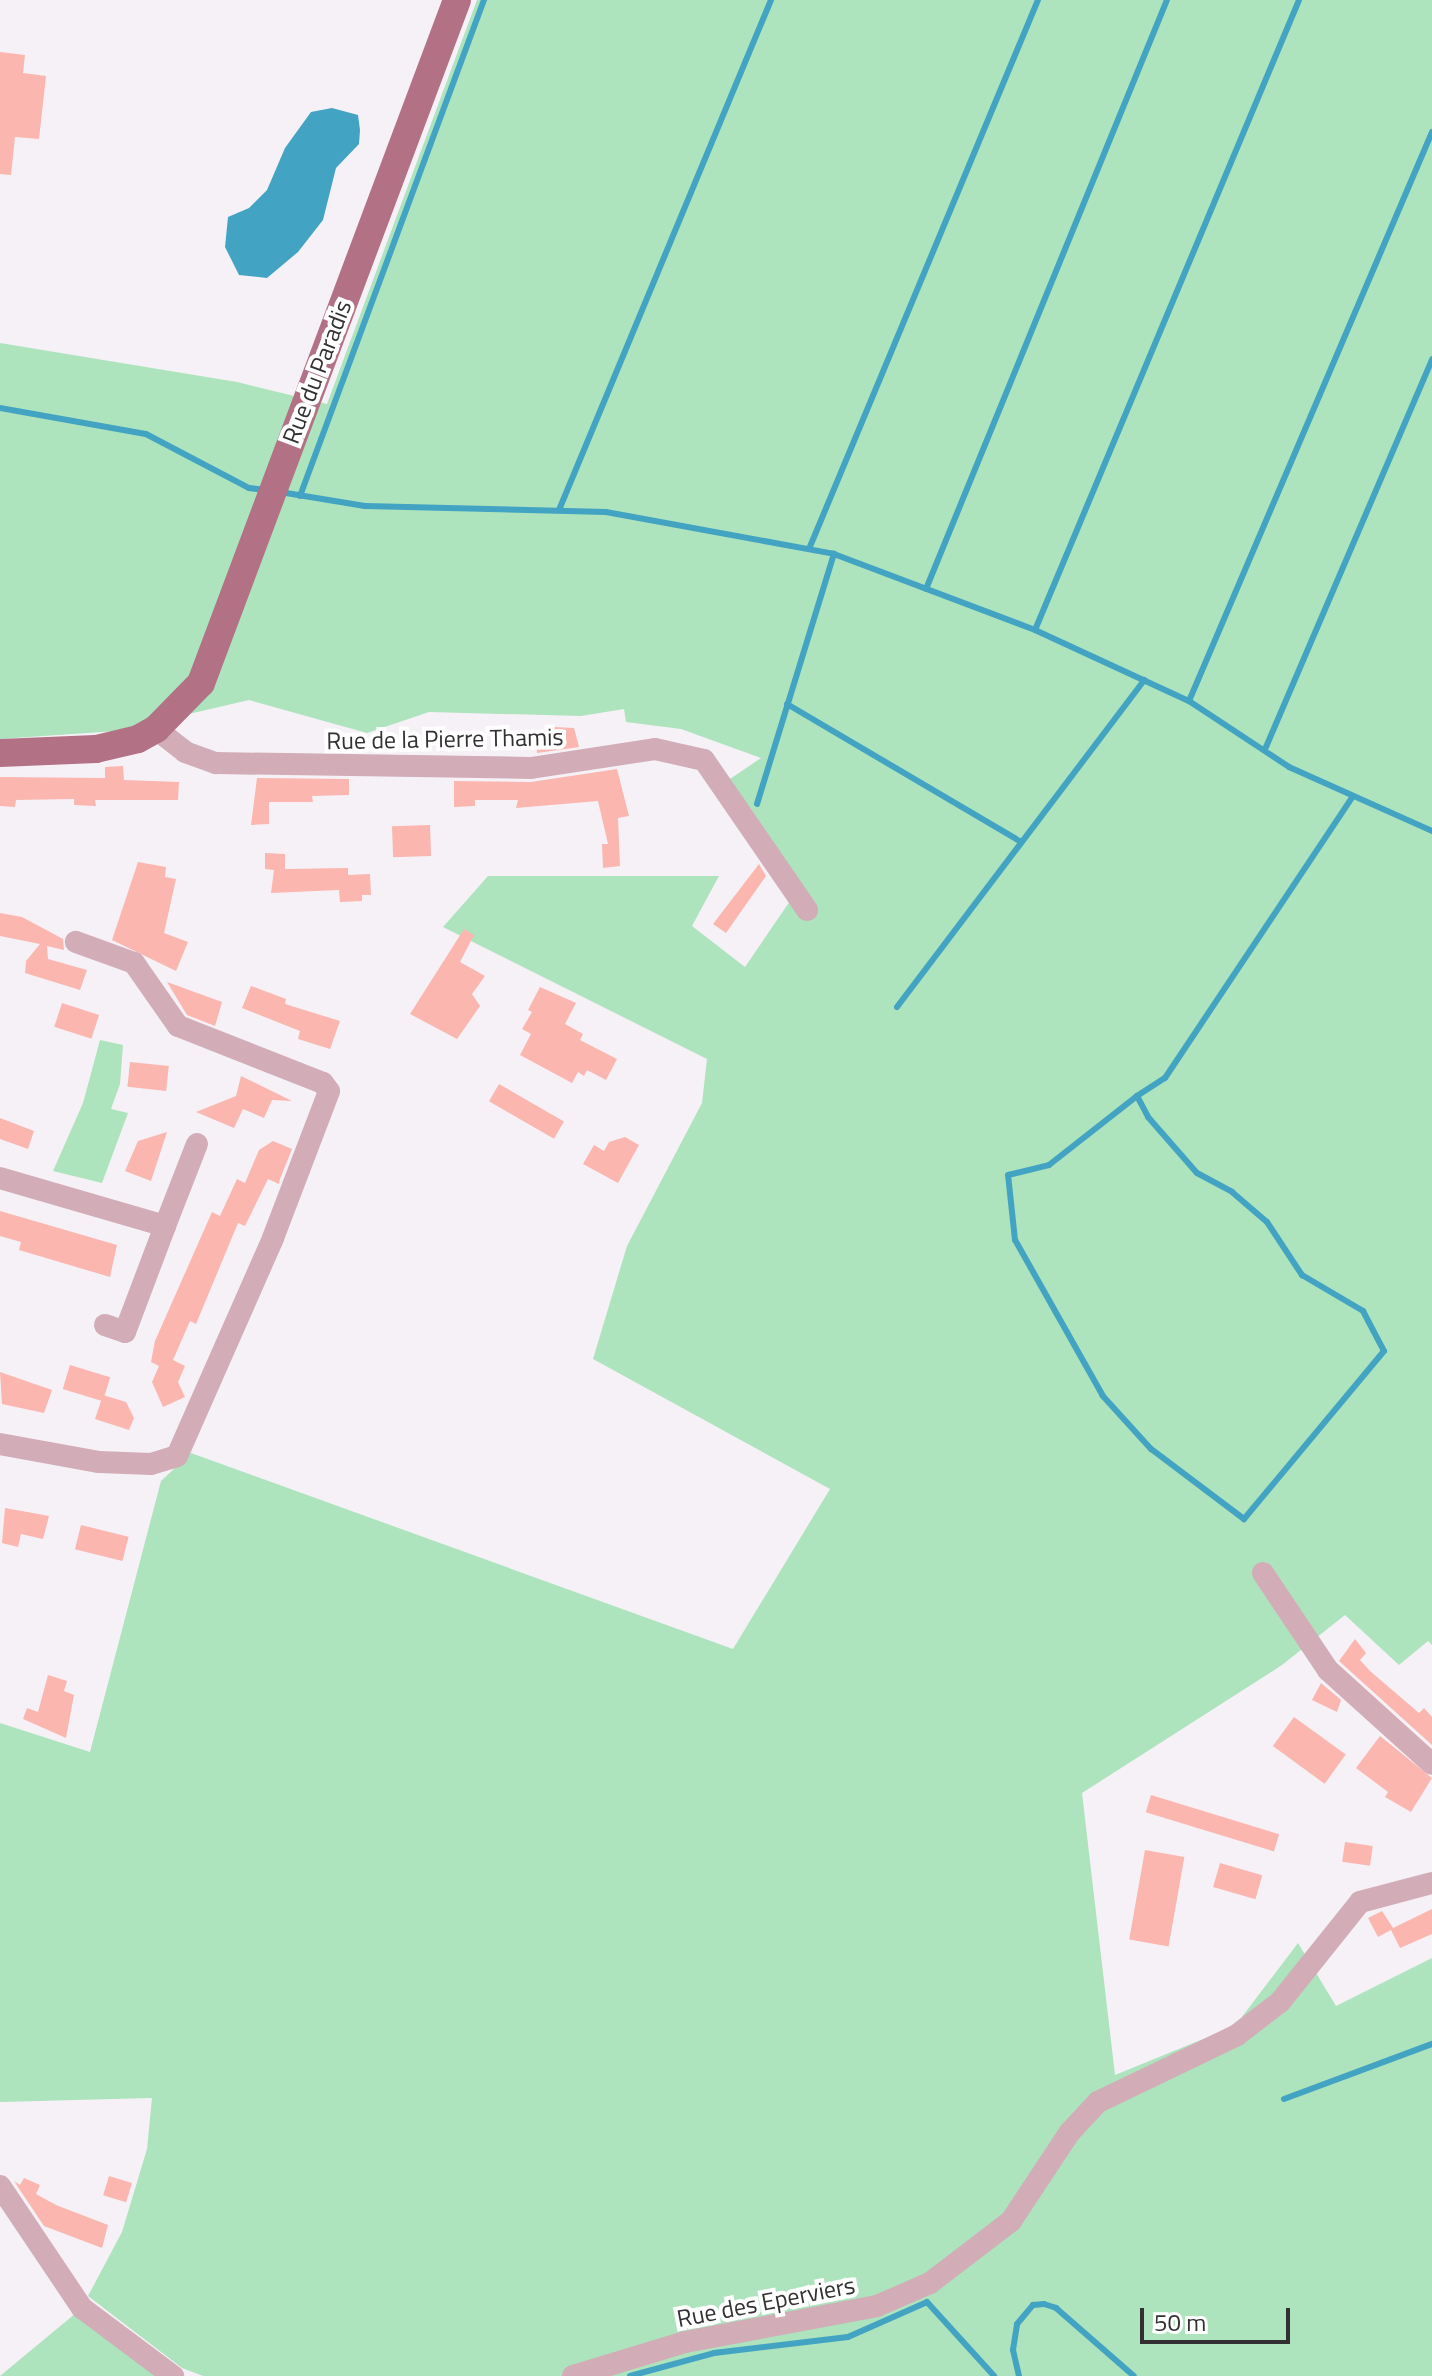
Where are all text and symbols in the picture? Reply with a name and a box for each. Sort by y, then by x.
street label: Rue du Paradis [276,296,358,448]
street label: Rue de la Pierre Thamis [326,723,564,755]
street label: Rue des Eperviers [674,2271,858,2333]
scale bar [1144,2292,1294,2342]
text: 50 m [1154,2304,1206,2340]

